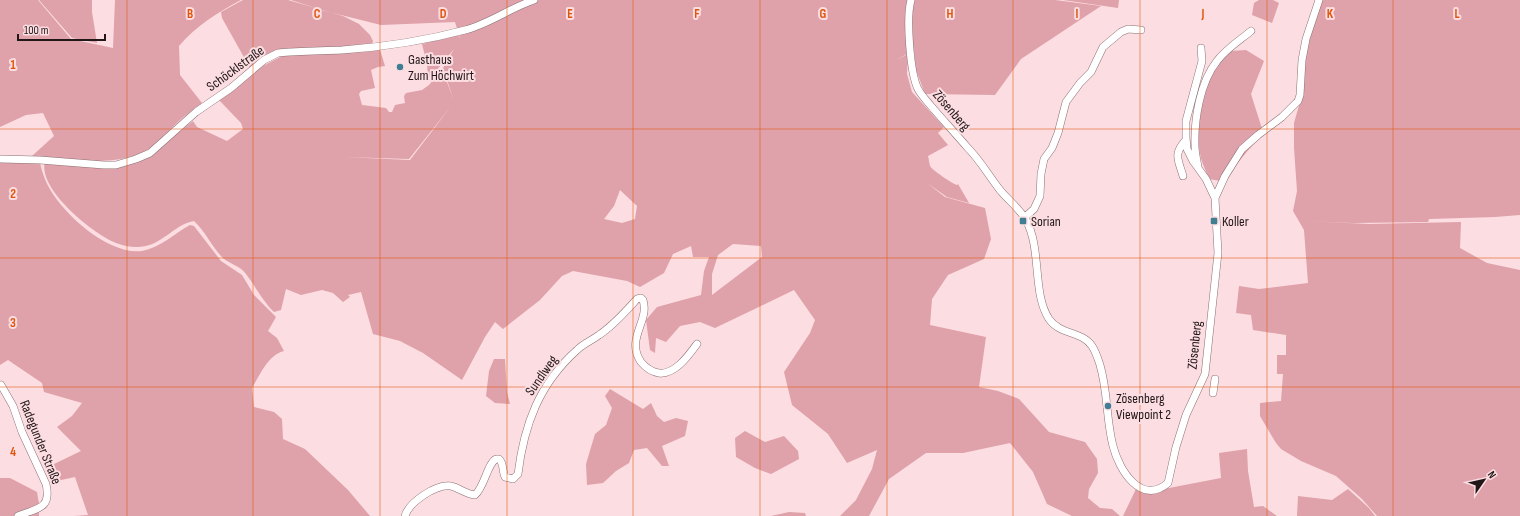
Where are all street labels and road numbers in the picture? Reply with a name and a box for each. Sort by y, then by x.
street label: Schöcklstraße [203,42,267,95]
street label: Zösenberg [929,86,974,135]
street label: Zösenberg [1184,320,1206,370]
street label: Sundlweg [521,352,562,399]
street label: Radegunder Straße [16,398,65,487]

